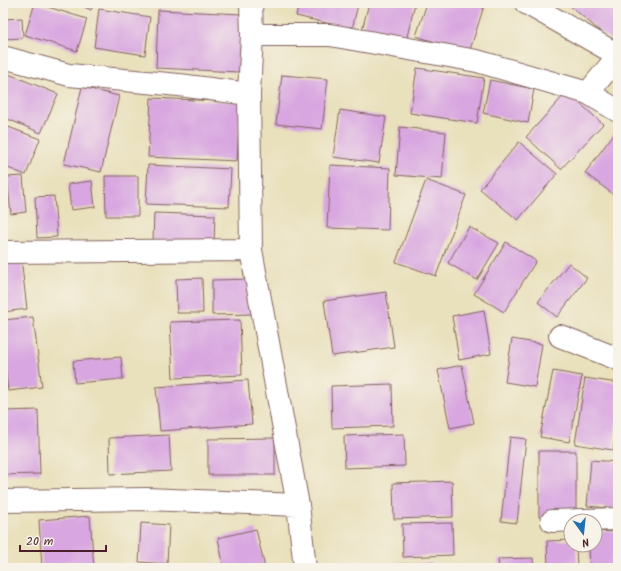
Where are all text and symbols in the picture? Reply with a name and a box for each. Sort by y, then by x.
north arrow [563,513,603,553]
scale bar [20,527,106,553]
text: 20 m [26,532,54,551]
text: N [580,532,591,551]

